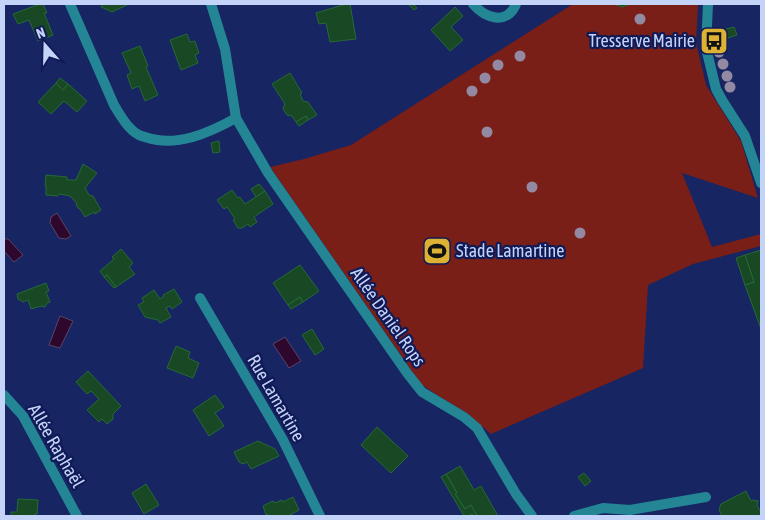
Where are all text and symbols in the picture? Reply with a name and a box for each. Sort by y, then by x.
north arrow [20,20,70,70]
text: N [34,24,47,42]
bus stop icon: Tresserve Mairie [699,26,729,56]
place label: Tresserve Mairie [588,30,695,51]
sports icon: Stade Lamartine [422,236,452,266]
place label: Stade Lamartine [456,240,564,261]
street label: Allée Daniel Rops [347,263,430,370]
street label: Rue Lamartine [243,351,310,445]
street label: Allée Raphaël [24,400,89,491]

